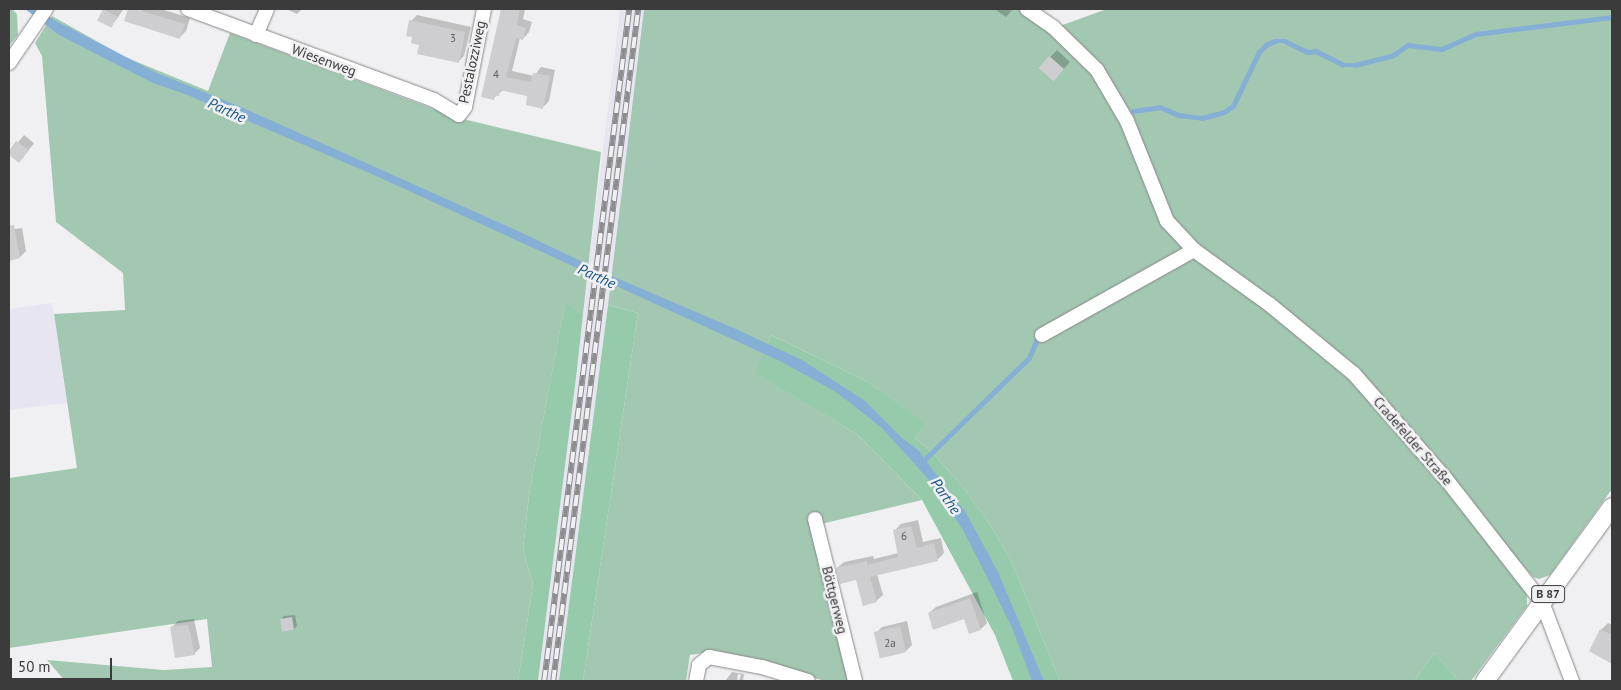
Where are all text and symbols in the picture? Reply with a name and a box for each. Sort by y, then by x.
street label: Pestalozziweg [455,19,489,105]
house number: 3 [450,31,456,45]
street label: Wiesenweg [289,41,359,79]
house number: 4 [493,67,499,81]
water label: Parthe [205,94,249,126]
water label: Parthe [575,260,619,292]
street label: Cradefelder Straße [1370,393,1456,489]
water label: Parthe [927,475,965,517]
house number: 6 [901,529,907,543]
street label: Böttgerweg [819,564,851,636]
road number: B 87 [1530,584,1566,604]
house number: 2a [884,636,896,650]
scale bar [12,648,115,680]
text: 50 m [18,657,51,676]

